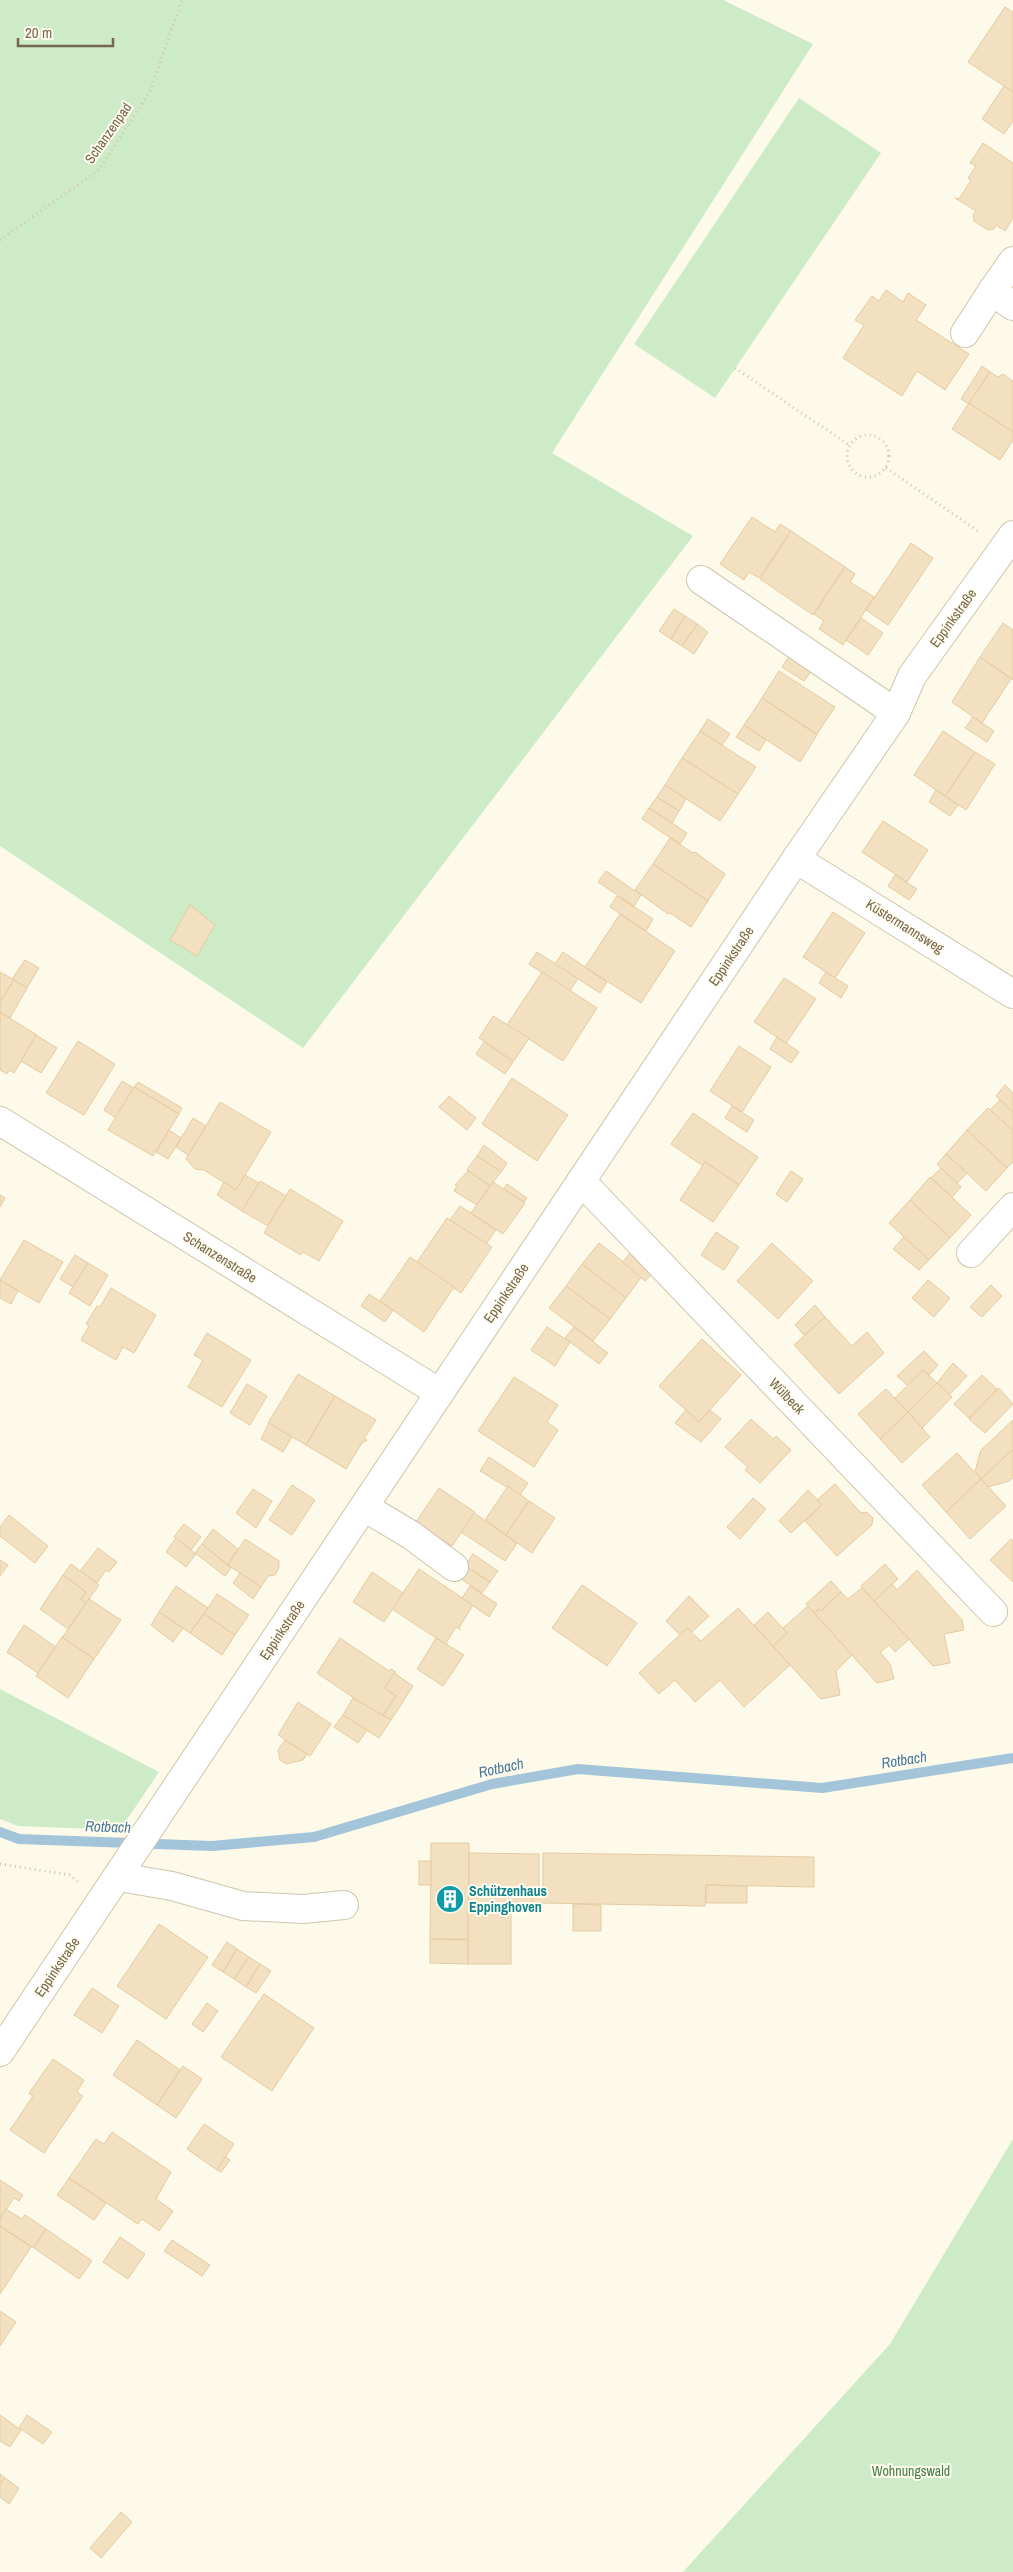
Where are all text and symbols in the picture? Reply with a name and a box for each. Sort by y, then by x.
scale bar [18,15,112,47]
text: 20 m [25,22,52,43]
street label: Schanzenpad [80,99,136,167]
street label: Eppinkstraße [926,585,980,651]
street label: Küstermannsweg [863,895,948,957]
street label: Eppinkstraße [704,923,758,989]
street label: Schanzenstraße [180,1227,260,1287]
street label: Eppinkstraße [479,1260,533,1326]
street label: Wülbeck [765,1374,809,1418]
street label: Eppinkstraße [255,1597,309,1663]
water label: Rotbach [880,1746,928,1773]
water label: Rotbach [476,1752,526,1783]
water label: Rotbach [85,1815,131,1838]
place label: Schützenhaus Eppinghoven [469,1882,547,1916]
building icon: Schützenhaus Eppinghoven [435,1884,465,1914]
street label: Eppinkstraße [30,1934,84,2000]
park label: Wohnungswald [872,2462,950,2480]

